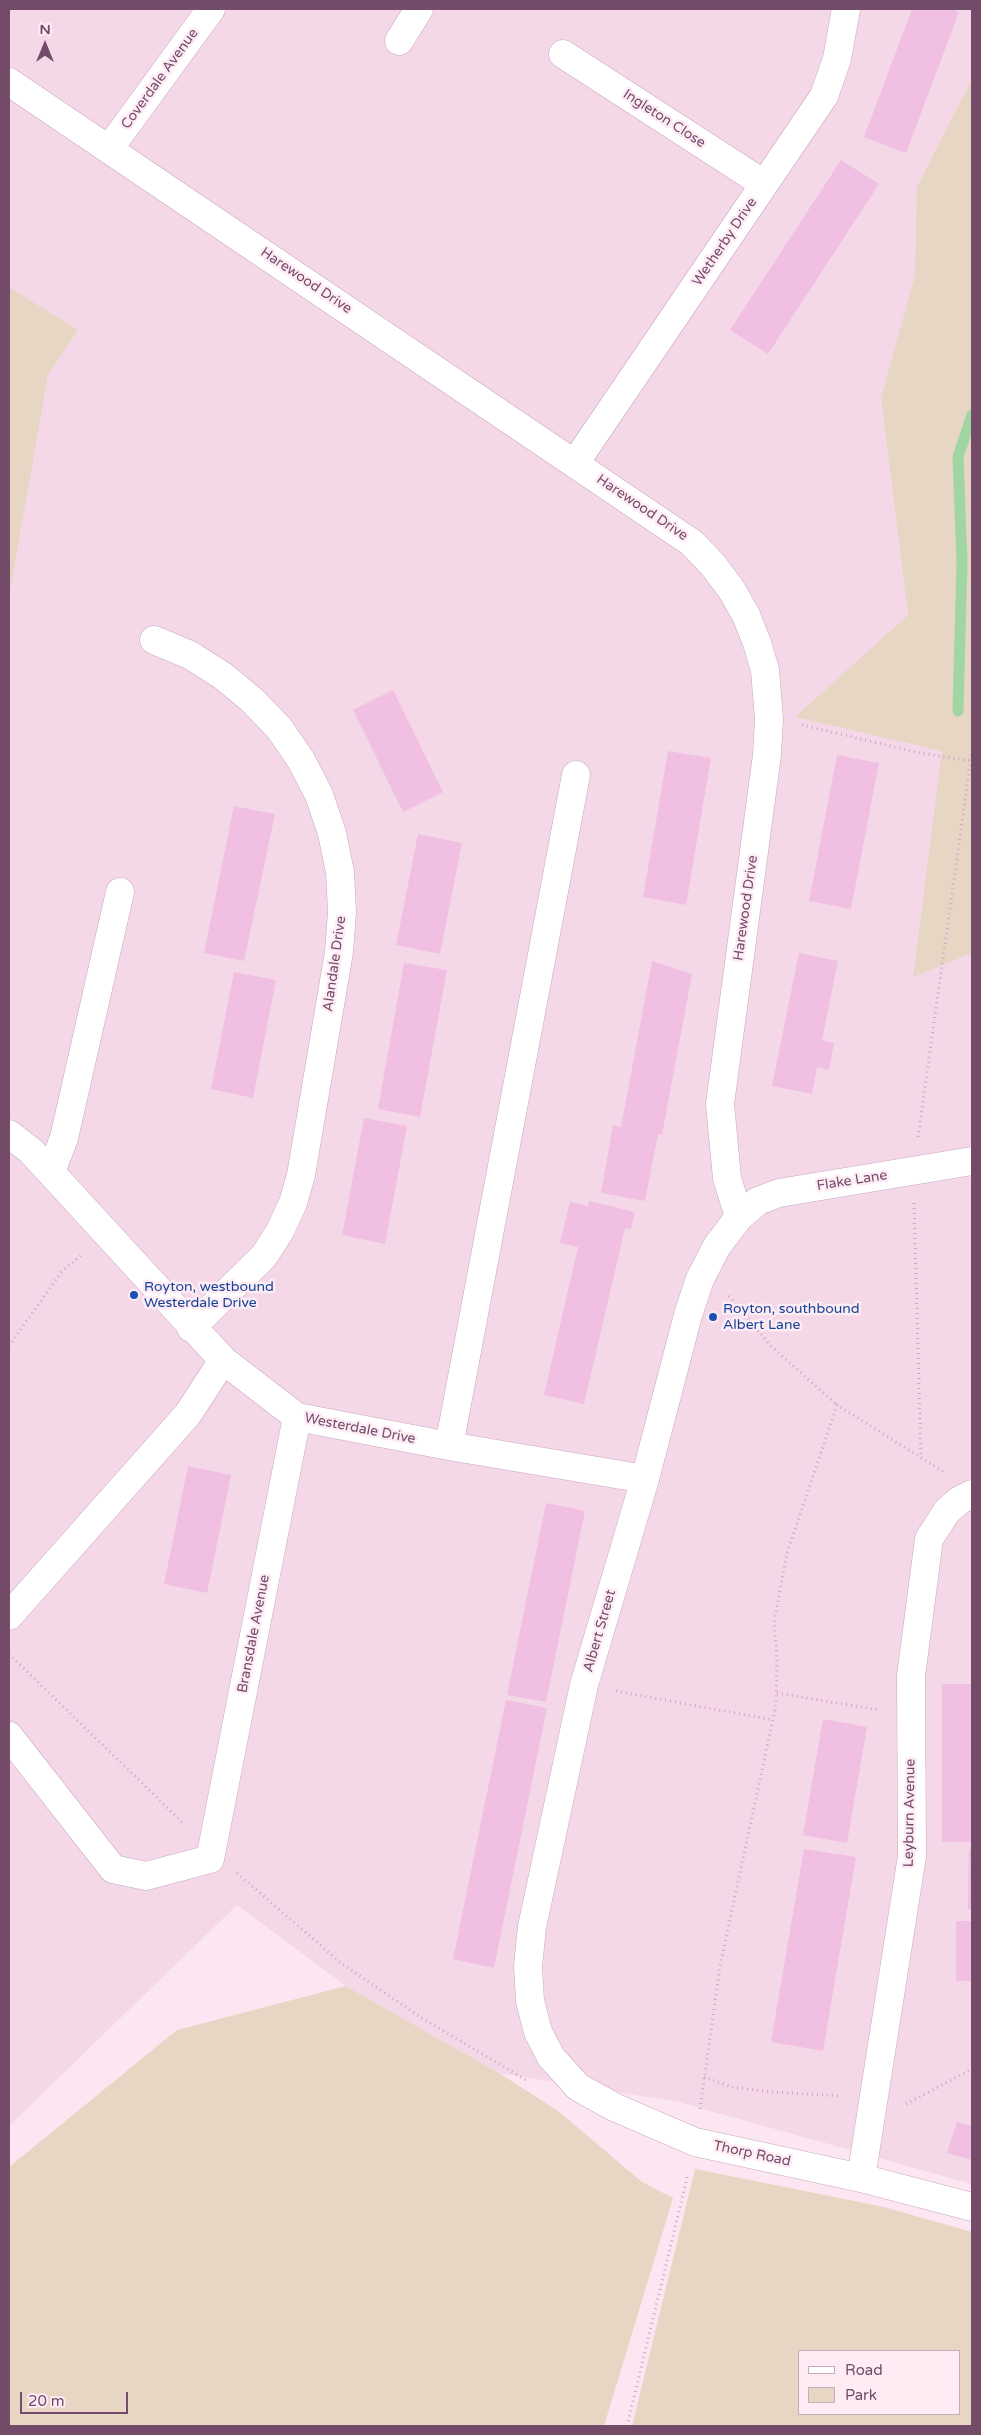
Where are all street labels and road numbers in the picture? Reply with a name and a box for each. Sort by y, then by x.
street label: Coverdale Avenue [118,25,202,133]
street label: Ingleton Close [620,86,708,152]
street label: Wetherby Drive [689,195,761,289]
street label: Harewood Drive [257,244,355,318]
street label: Harewood Drive [593,471,691,545]
street label: Harewood Drive [730,854,762,962]
street label: Alandale Drive [320,915,350,1013]
street label: Flake Lane [816,1167,888,1195]
street label: Westerdale Drive [303,1410,417,1448]
street label: Bransdale Avenue [234,1574,274,1694]
street label: Albert Street [580,1588,620,1674]
street label: Leyburn Avenue [901,1759,919,1867]
street label: Thorp Road [712,2138,792,2170]

